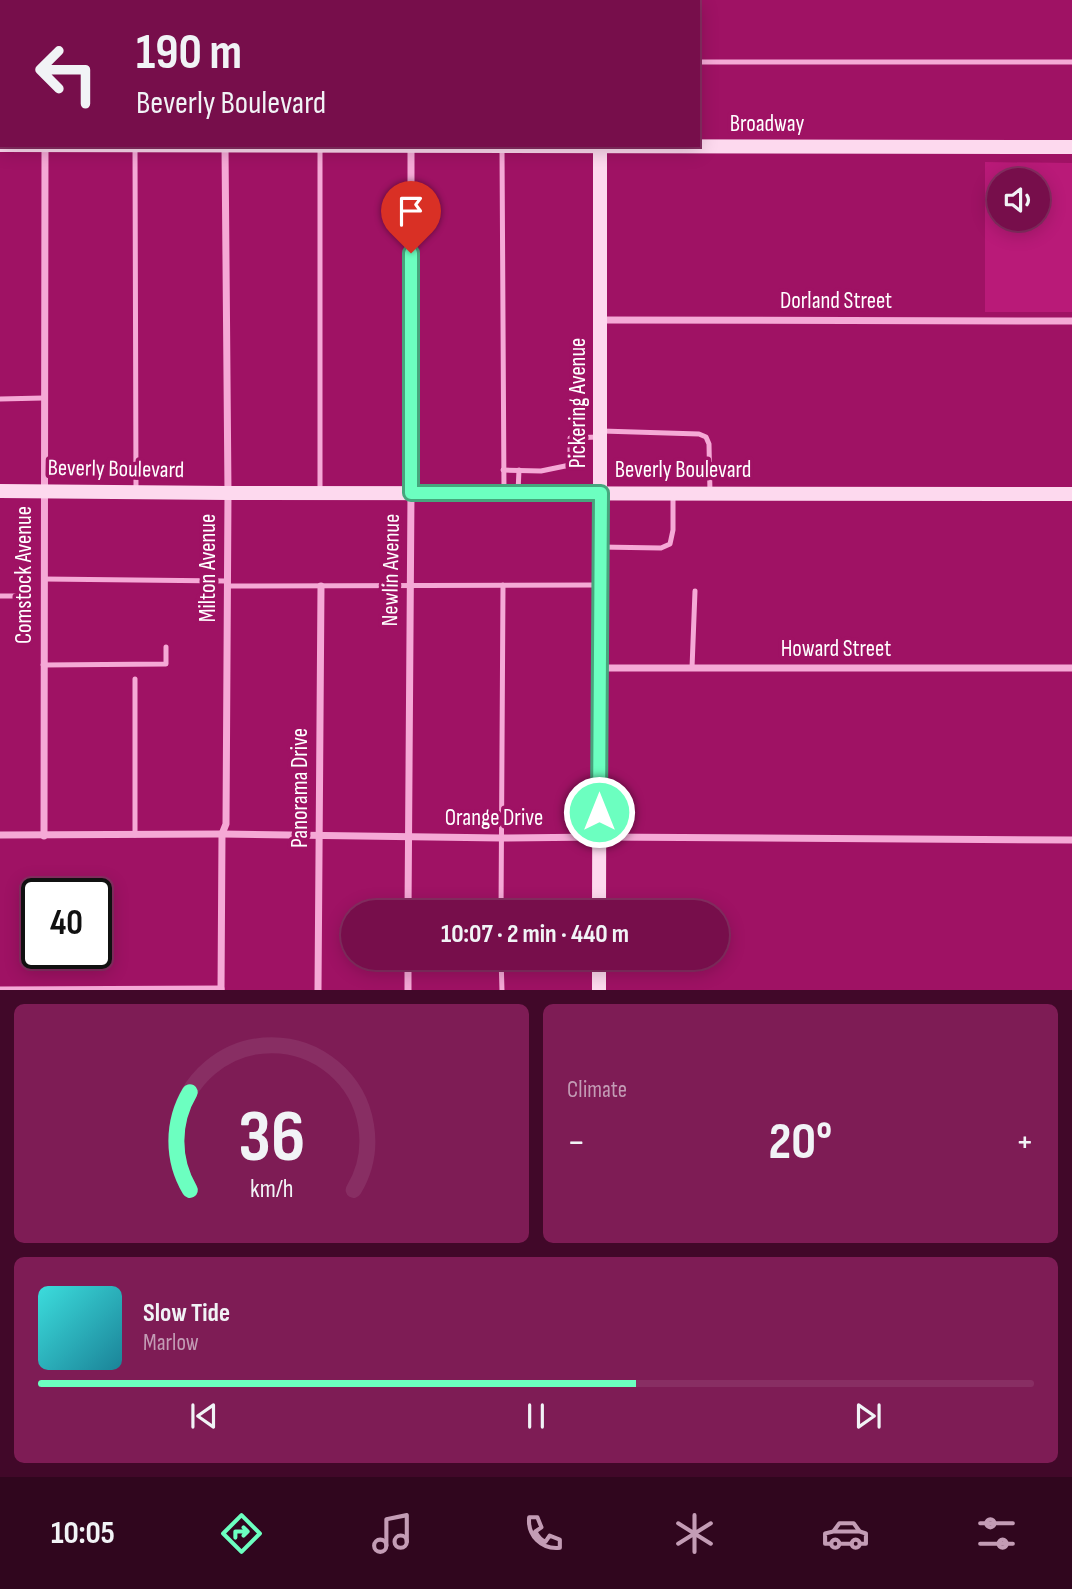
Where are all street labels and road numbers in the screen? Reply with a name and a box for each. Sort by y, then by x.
street label: Broadway [730,110,804,138]
street label: Dorland Street [780,287,892,315]
street label: Pickering Avenue [564,338,592,468]
street label: Beverly Boulevard [47,454,185,484]
street label: Beverly Boulevard [615,456,751,484]
street label: Comstock Avenue [10,506,38,644]
street label: Newlin Avenue [376,513,406,627]
street label: Milton Avenue [194,514,222,622]
street label: Howard Street [781,635,891,663]
street label: Panorama Drive [286,728,314,848]
street label: Orange Drive [445,804,543,832]

